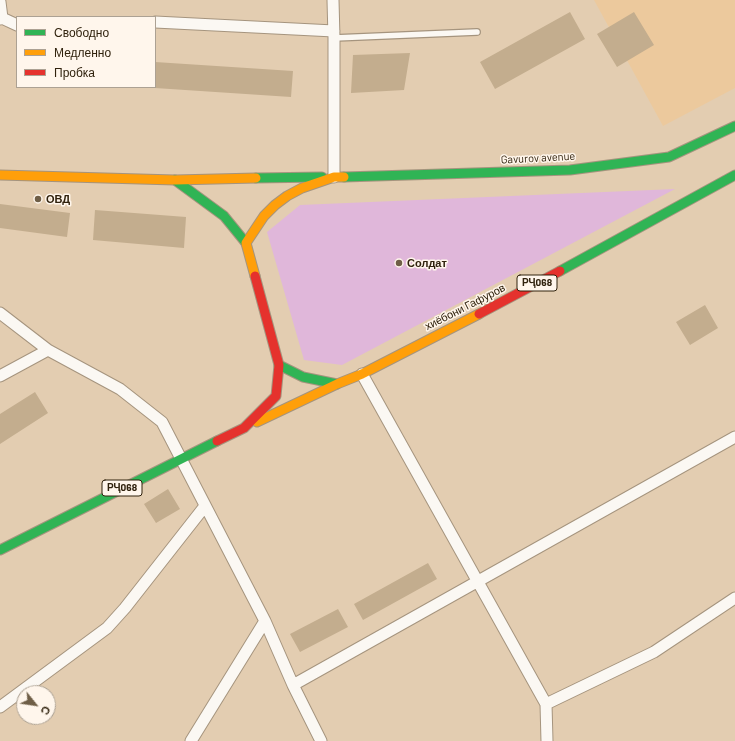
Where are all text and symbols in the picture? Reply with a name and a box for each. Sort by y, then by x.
legend [16,16,156,88]
text: Свободно [54,25,109,39]
text: Медленно [54,45,111,59]
text: Пробка [54,65,95,79]
street label: Gavurov avenue [500,149,576,167]
place label: ОВД [46,192,70,206]
marker: ОВД [33,194,43,204]
place label: Солдат [407,256,447,270]
marker: Солдат [394,258,404,268]
road number: РҶ068 [517,275,557,291]
street label: хиёбони Гафуров [423,281,507,333]
road number: РҶ068 [102,480,142,496]
north arrow [16,685,56,725]
text: С [38,704,54,717]

